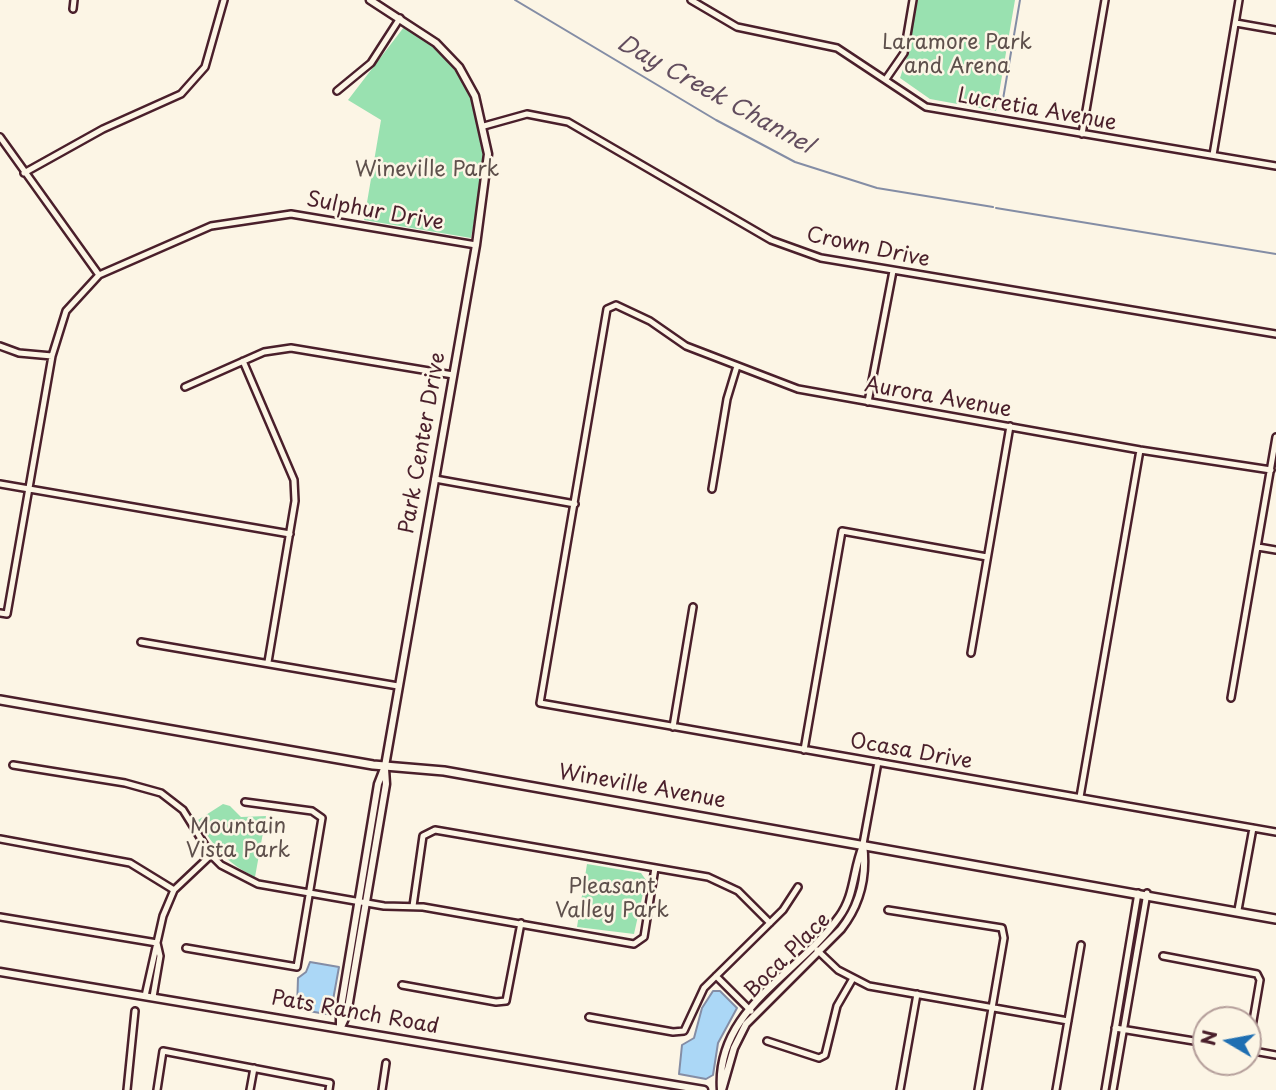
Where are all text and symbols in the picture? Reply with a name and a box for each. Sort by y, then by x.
water label: Day Creek Channel [612,30,818,160]
park label: Laramore Park and Arena [882,30,1032,80]
street label: Lucretia Avenue [955,84,1119,136]
park label: Wineville Park [355,157,499,183]
street label: Sulphur Drive [304,188,446,236]
street label: Crown Drive [804,223,932,273]
street label: Park Center Drive [395,350,451,536]
street label: Aurora Avenue [863,373,1013,423]
street label: Ocasa Drive [848,729,974,775]
street label: Wineville Avenue [556,760,728,814]
park label: Mountain Vista Park [186,814,290,864]
park label: Pleasant Valley Park [555,874,669,924]
street label: Boca Place [740,908,836,1004]
street label: Pats Ranch Road [269,986,441,1040]
north arrow [1192,1006,1262,1076]
text: N [1193,1028,1223,1048]

